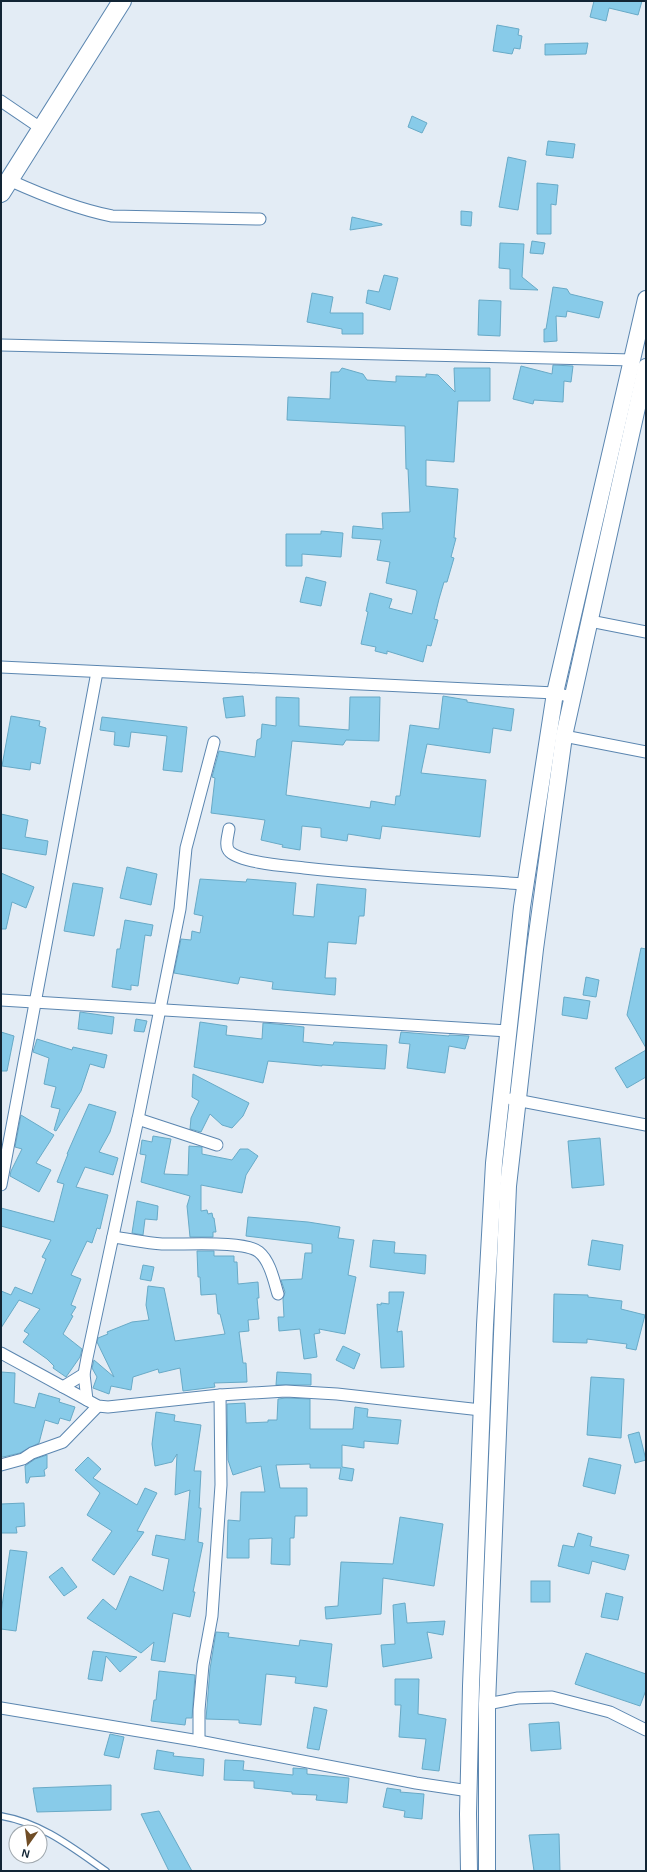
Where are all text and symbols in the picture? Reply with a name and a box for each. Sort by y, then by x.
north arrow [8,1824,48,1864]
text: N [20,1847,31,1860]

